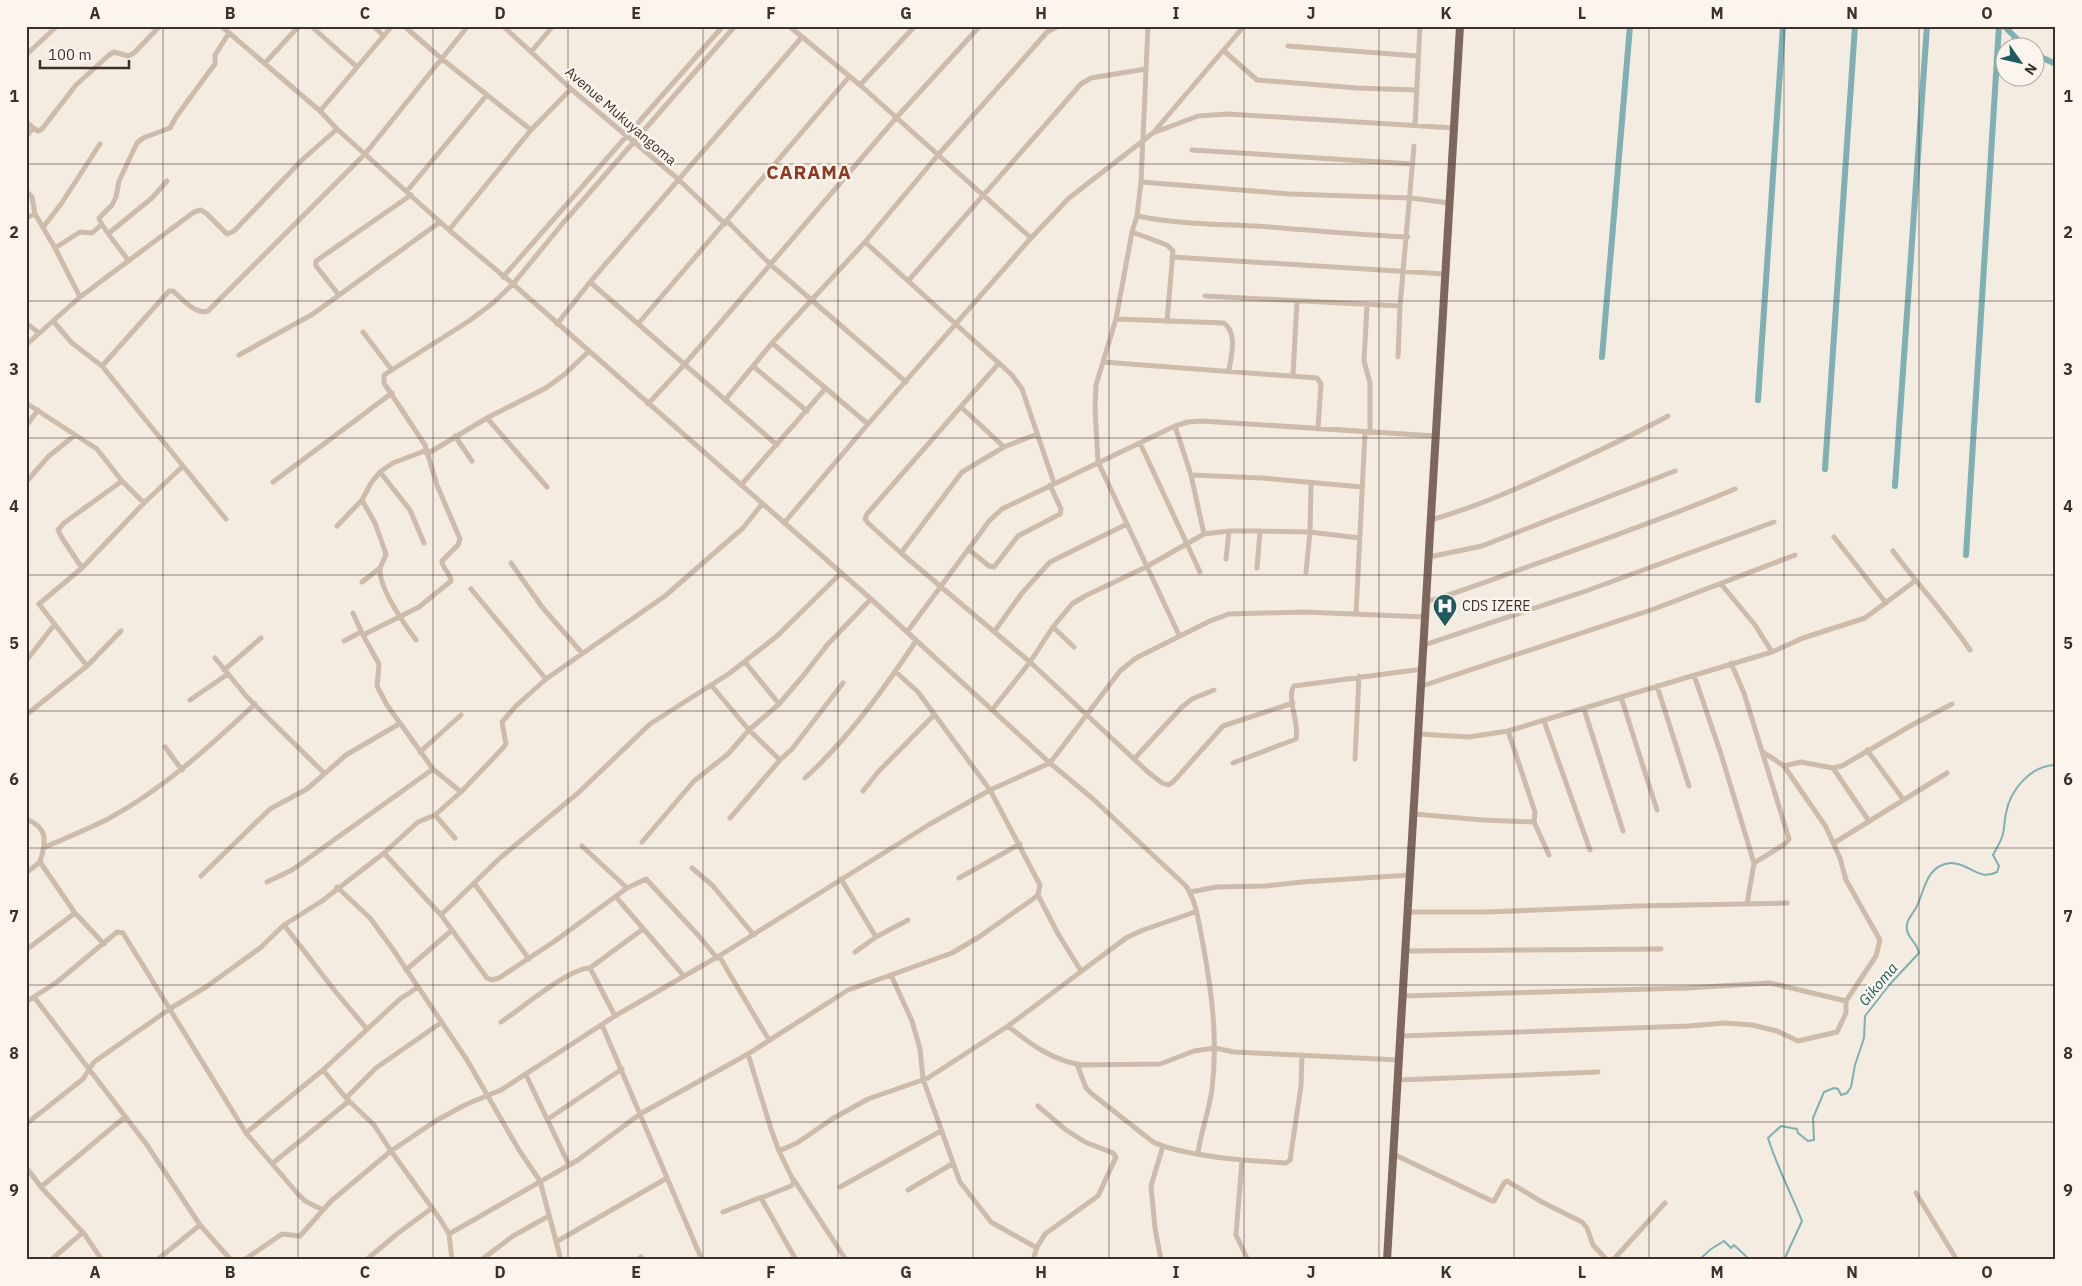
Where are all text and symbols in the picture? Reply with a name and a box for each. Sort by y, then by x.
text: A [90,3,101,23]
text: B [225,3,236,23]
text: C [360,3,370,23]
text: D [494,3,506,23]
text: E [631,3,641,23]
text: F [766,3,776,23]
text: G [900,3,912,23]
text: H [1035,3,1047,23]
text: I [1173,3,1180,23]
text: J [1307,3,1315,23]
text: K [1440,3,1452,23]
text: L [1578,3,1586,23]
text: M [1710,3,1724,23]
text: N [1846,3,1858,23]
text: O [1981,3,1993,23]
scale bar [40,38,129,70]
north arrow [1994,38,2044,88]
text: 100 m [48,45,92,64]
text: N [2020,60,2041,79]
street label: Avenue Mukuyangoma [562,63,681,170]
text: 1 [9,86,19,106]
text: 1 [2063,86,2073,106]
district label: CARAMA [766,160,852,184]
text: 2 [9,222,19,242]
text: 2 [2063,222,2073,242]
text: 3 [9,359,19,379]
text: 3 [2063,359,2073,379]
text: 4 [9,496,19,516]
text: 4 [2063,496,2073,516]
hospital icon: CDS IZERE [1432,593,1458,627]
place label: CDS IZERE [1462,597,1531,615]
text: 5 [9,633,19,653]
text: 5 [2063,633,2073,653]
text: 6 [9,769,19,789]
text: 6 [2063,769,2073,789]
text: 7 [9,906,19,926]
text: 7 [2063,906,2073,926]
water label: Gikoma [1854,958,1902,1010]
text: 8 [9,1043,19,1063]
text: 8 [2063,1043,2073,1063]
text: 9 [9,1180,19,1200]
text: 9 [2063,1180,2073,1200]
text: A [90,1262,101,1282]
text: B [225,1262,236,1282]
text: C [360,1262,370,1282]
text: D [494,1262,506,1282]
text: E [631,1262,641,1282]
text: F [766,1262,776,1282]
text: G [900,1262,912,1282]
text: H [1035,1262,1047,1282]
text: I [1173,1262,1180,1282]
text: J [1307,1262,1315,1282]
text: K [1440,1262,1452,1282]
text: L [1578,1262,1586,1282]
text: M [1710,1262,1724,1282]
text: N [1846,1262,1858,1282]
text: O [1981,1262,1993,1282]

